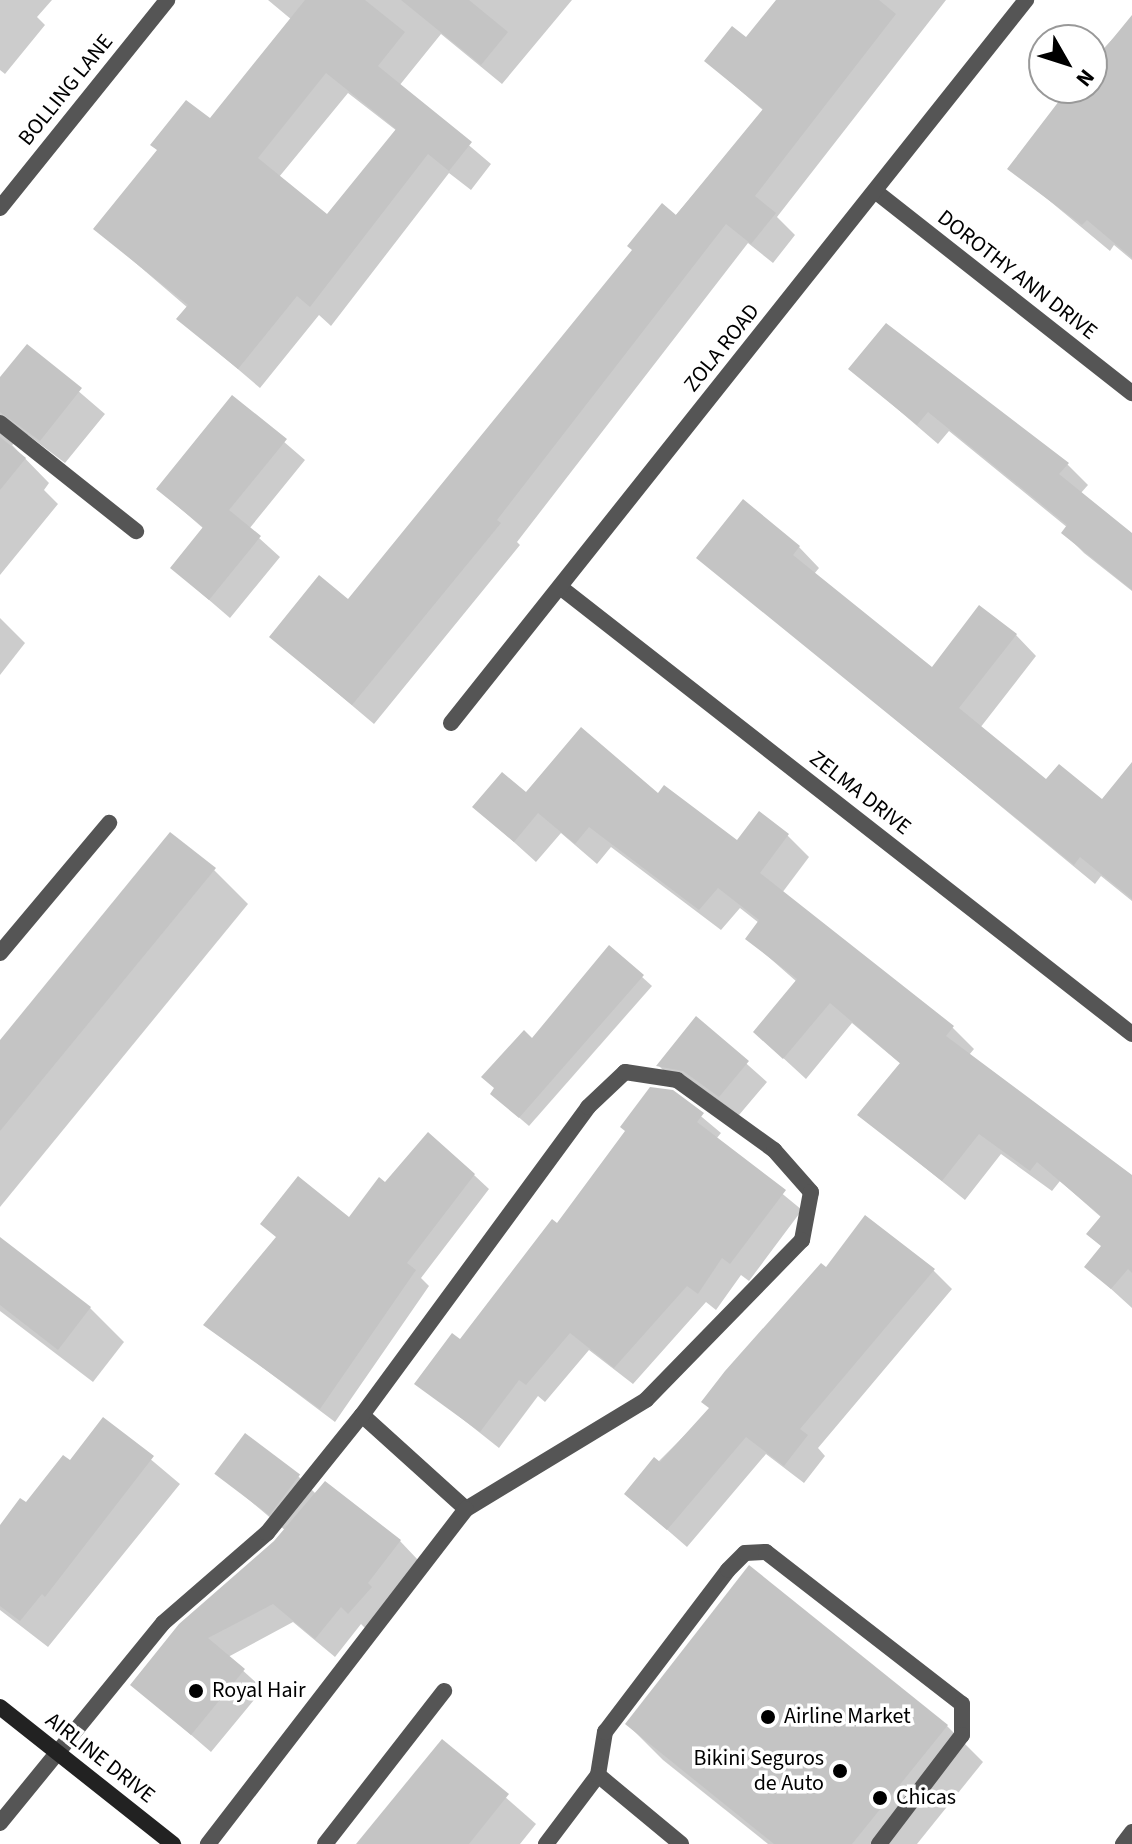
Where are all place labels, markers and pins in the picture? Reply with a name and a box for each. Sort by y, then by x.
place label: Royal Hair [212,1678,306,1704]
marker: Royal Hair [187,1682,205,1700]
place label: Airline Market [784,1704,911,1730]
marker: Airline Market [759,1708,777,1726]
place label: Bikini Seguros de Auto [694,1745,824,1796]
marker: Bikini Seguros de Auto [831,1762,849,1780]
place label: Chicas [896,1785,956,1811]
marker: Chicas [871,1789,889,1807]

